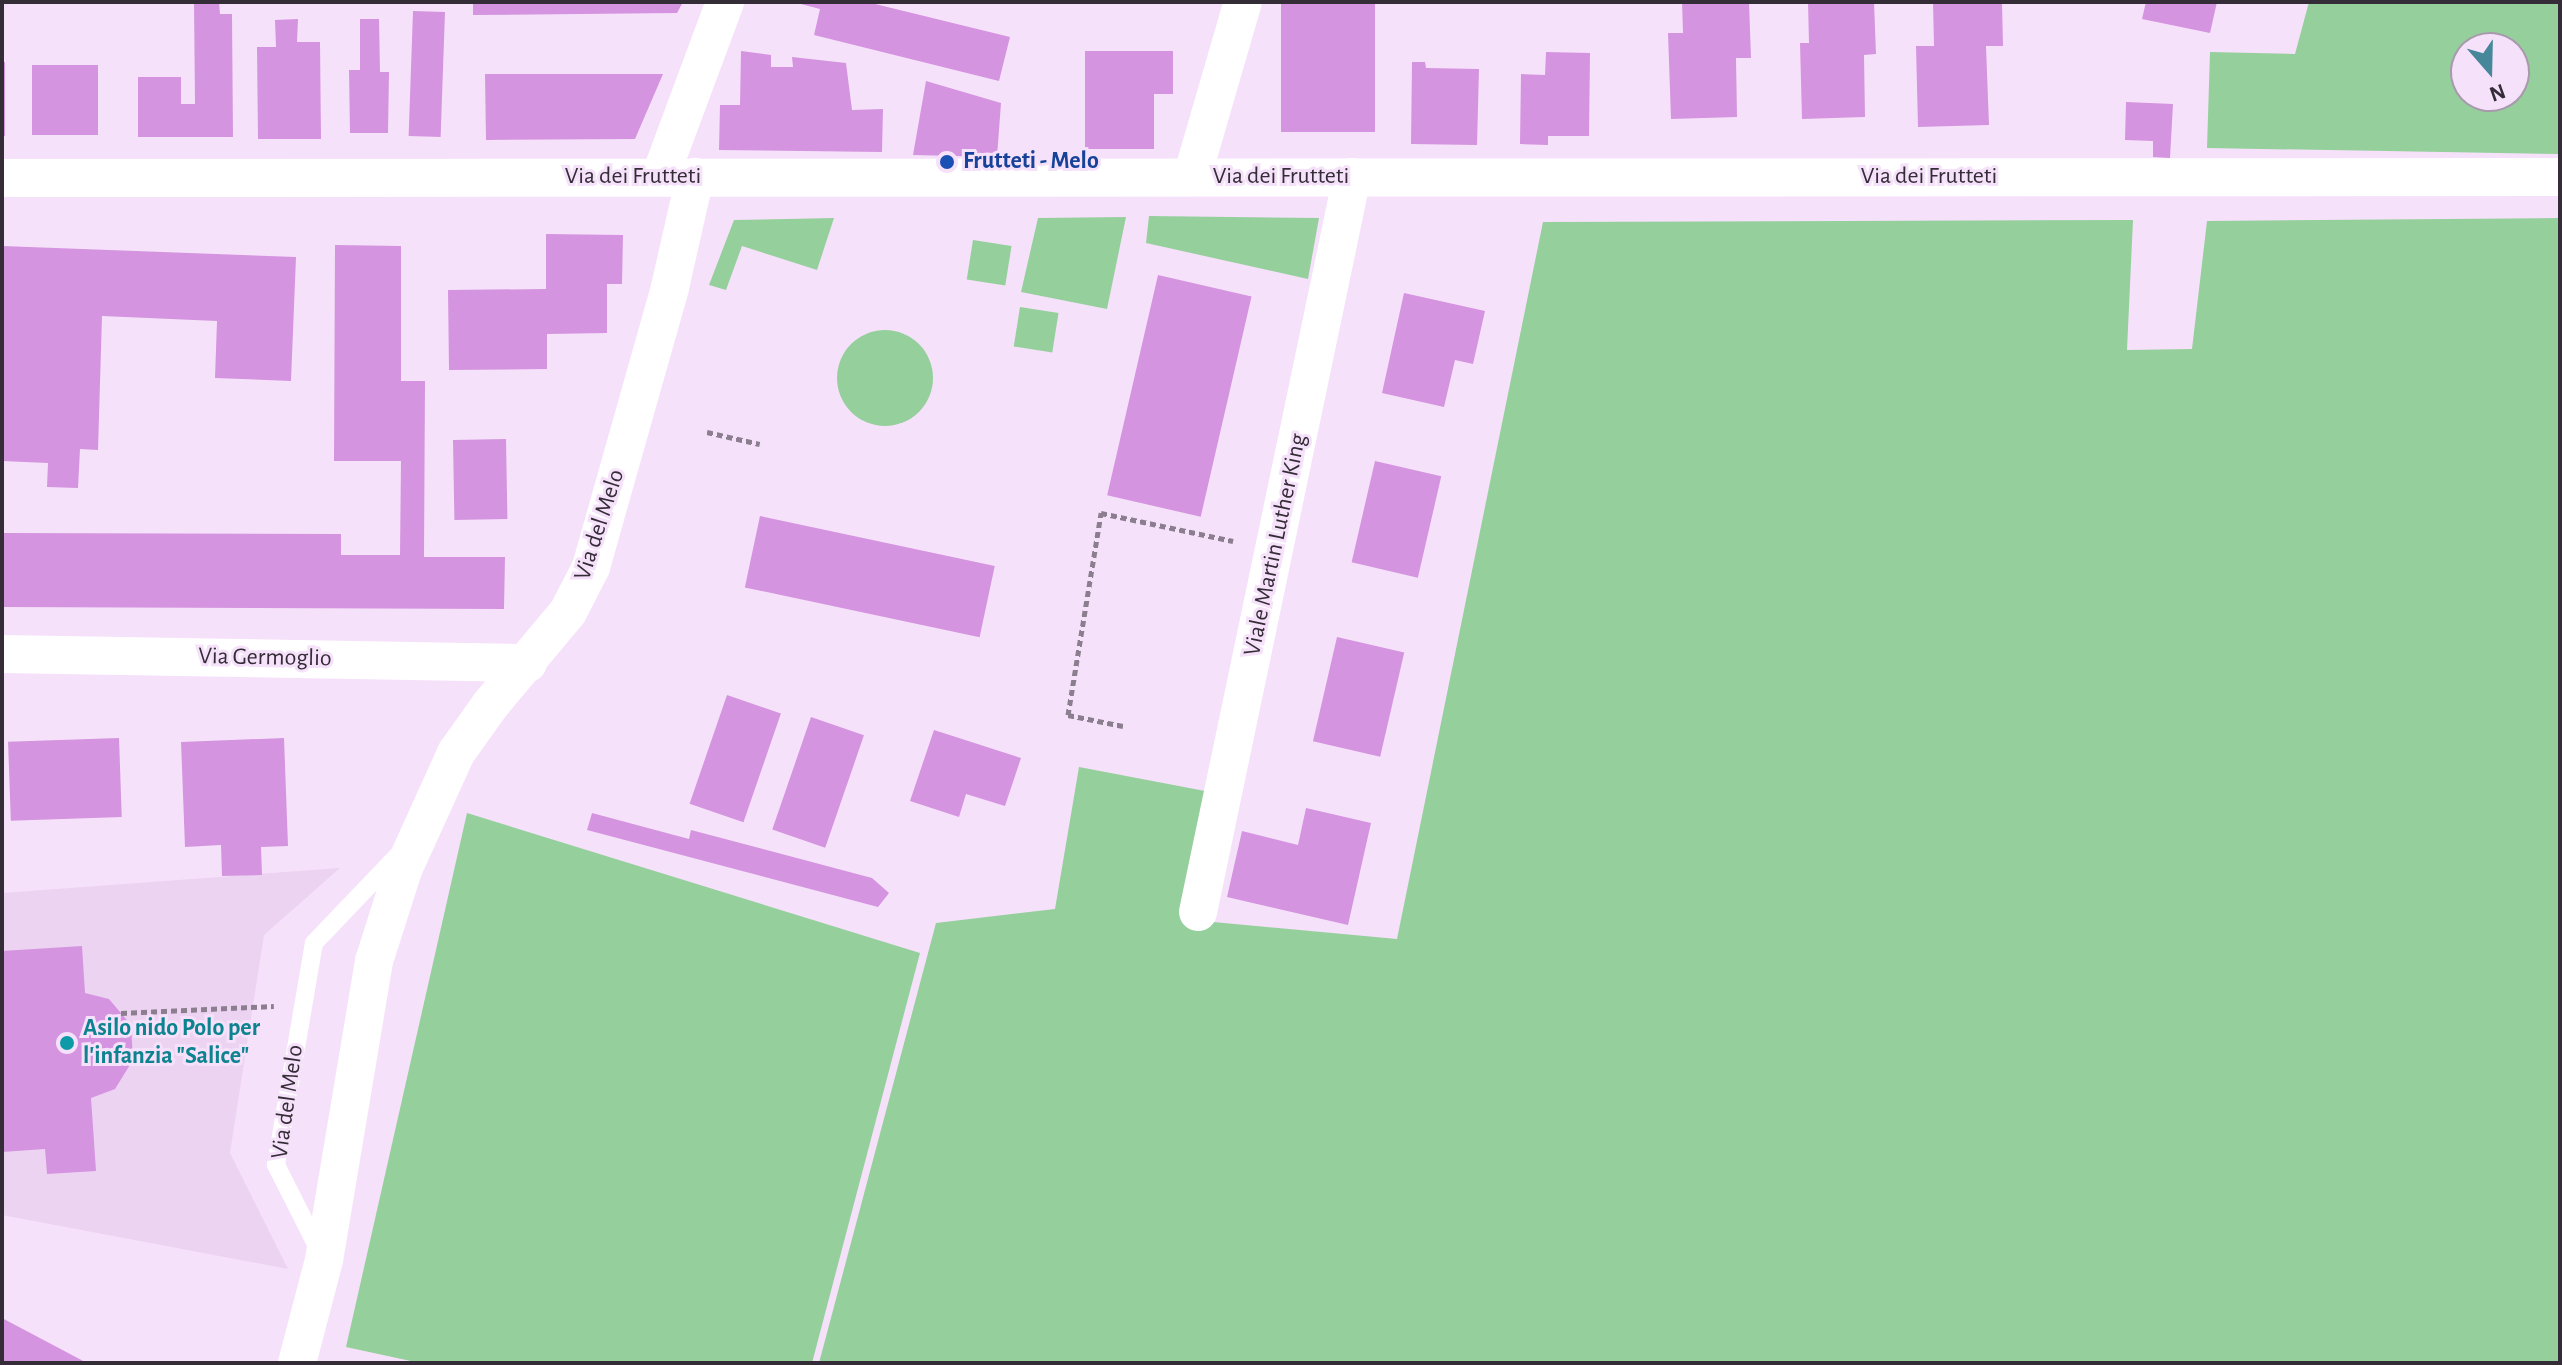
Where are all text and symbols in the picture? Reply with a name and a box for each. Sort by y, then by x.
north arrow [2450,32,2530,112]
text: N [2487,80,2508,106]
place label: Frutteti - Melo [963,148,1099,176]
marker: Frutteti - Melo [938,153,956,171]
street label: Via dei Frutteti [565,163,701,191]
street label: Via dei Frutteti [1213,163,1349,191]
street label: Via dei Frutteti [1861,163,1997,191]
street label: Viale Martin Luther King [1238,431,1314,659]
street label: Via del Melo [569,466,631,584]
street label: Via Germoglio [198,642,332,674]
place label: Asilo nido Polo per l'infanzia "Salice" [83,1015,260,1071]
marker: Asilo nido Polo per l'infanzia "Salice" [58,1034,76,1052]
street label: Via del Melo [266,1043,310,1161]

